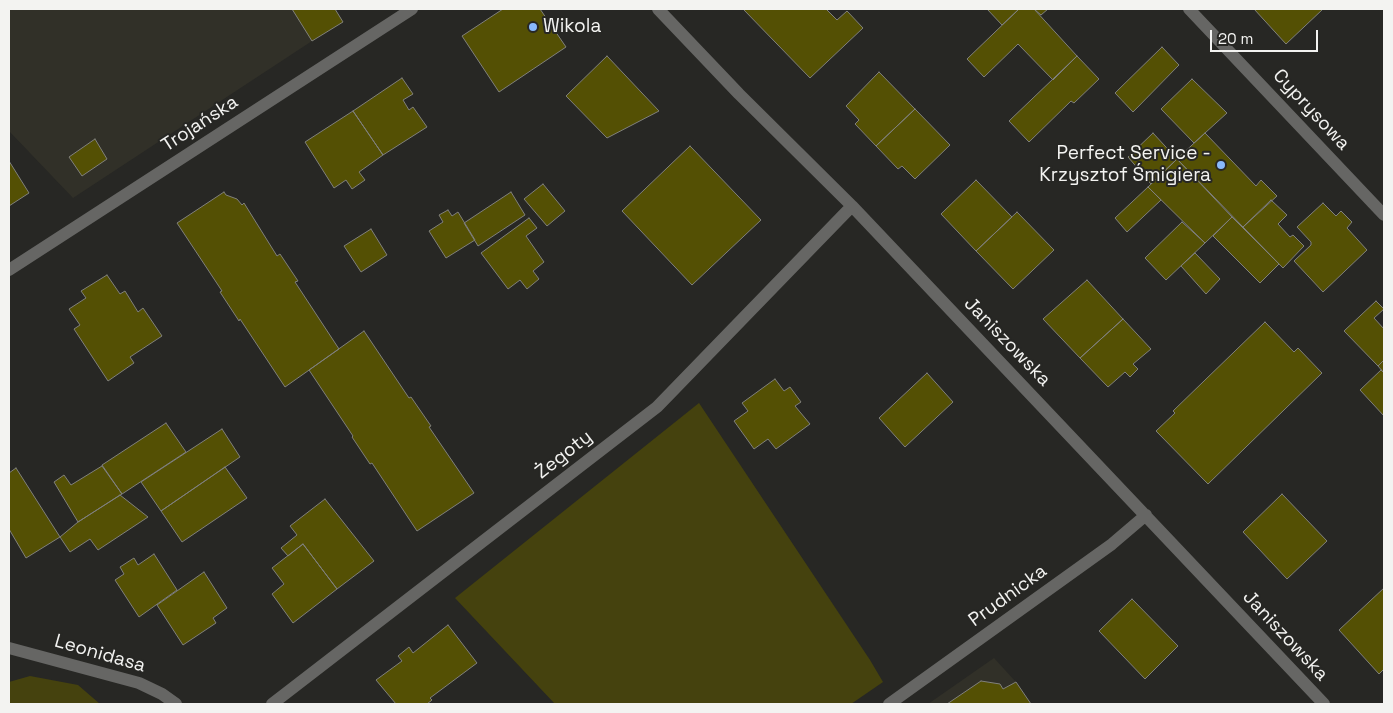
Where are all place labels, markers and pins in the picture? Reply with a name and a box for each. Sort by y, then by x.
place label: Wikola [543,16,601,38]
marker: Wikola [527,21,539,33]
place label: Perfect Service - Krzysztof Śmigiera [1039,143,1211,187]
marker: Perfect Service - Krzysztof Śmigiera [1215,159,1227,171]

